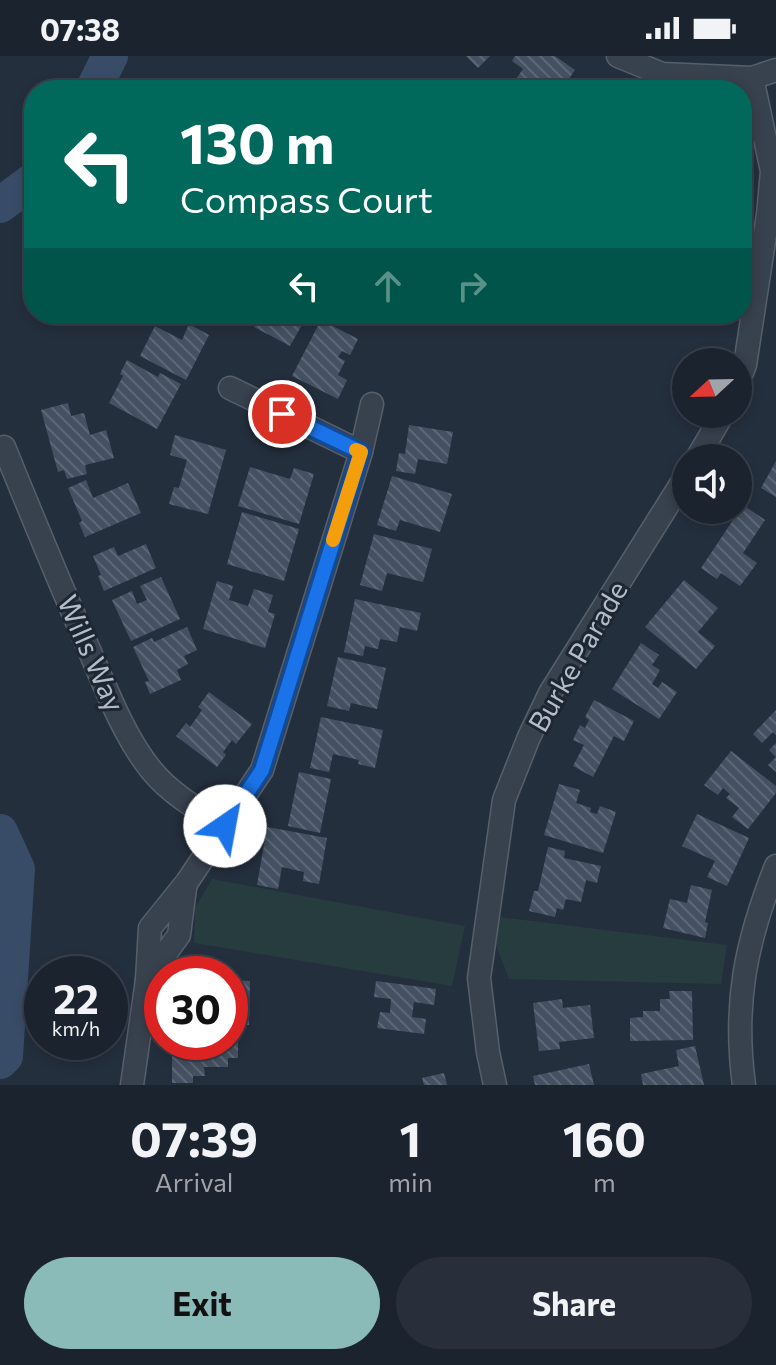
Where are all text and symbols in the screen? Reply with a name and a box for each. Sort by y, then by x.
text: 07:38 [40,10,120,47]
text: 130 m [180,107,335,176]
icon: left [48,112,152,216]
text: Compass Court [180,176,433,220]
icon: left [282,264,326,308]
icon: ahead [366,264,410,308]
icon: right [450,264,494,308]
north arrow [672,348,752,428]
map controls [672,348,752,524]
pin [248,380,316,448]
icon: arrive [260,392,304,436]
button: sound [672,444,752,524]
street label: Burke Parade [520,575,634,737]
street label: Wills Way [51,589,133,717]
position arrow [183,784,267,868]
speed limit sign: 30 [144,956,248,1060]
text: 22 [53,973,99,1022]
text: km/h [52,1016,100,1040]
text: 07:39 [130,1108,258,1167]
text: 1 [400,1108,421,1167]
text: 160 [563,1108,646,1167]
text: Arrival [155,1166,233,1197]
text: min [388,1166,433,1197]
text: m [593,1166,616,1197]
button: Exit [24,1257,380,1349]
button: Share [396,1257,752,1349]

